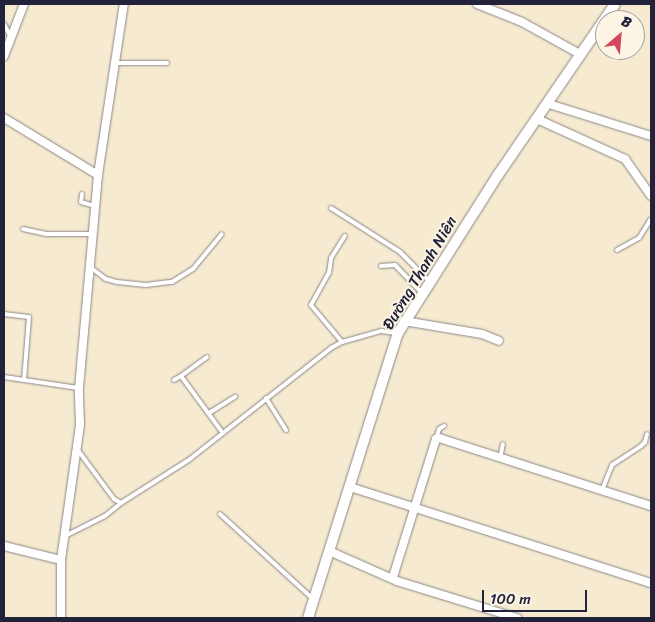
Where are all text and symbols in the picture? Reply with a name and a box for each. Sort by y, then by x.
text: B [617,9,636,35]
north arrow [595,10,645,60]
street label: Đường Thanh Niên [379,213,461,333]
scale bar [485,580,590,612]
text: 100 m [490,586,531,612]

